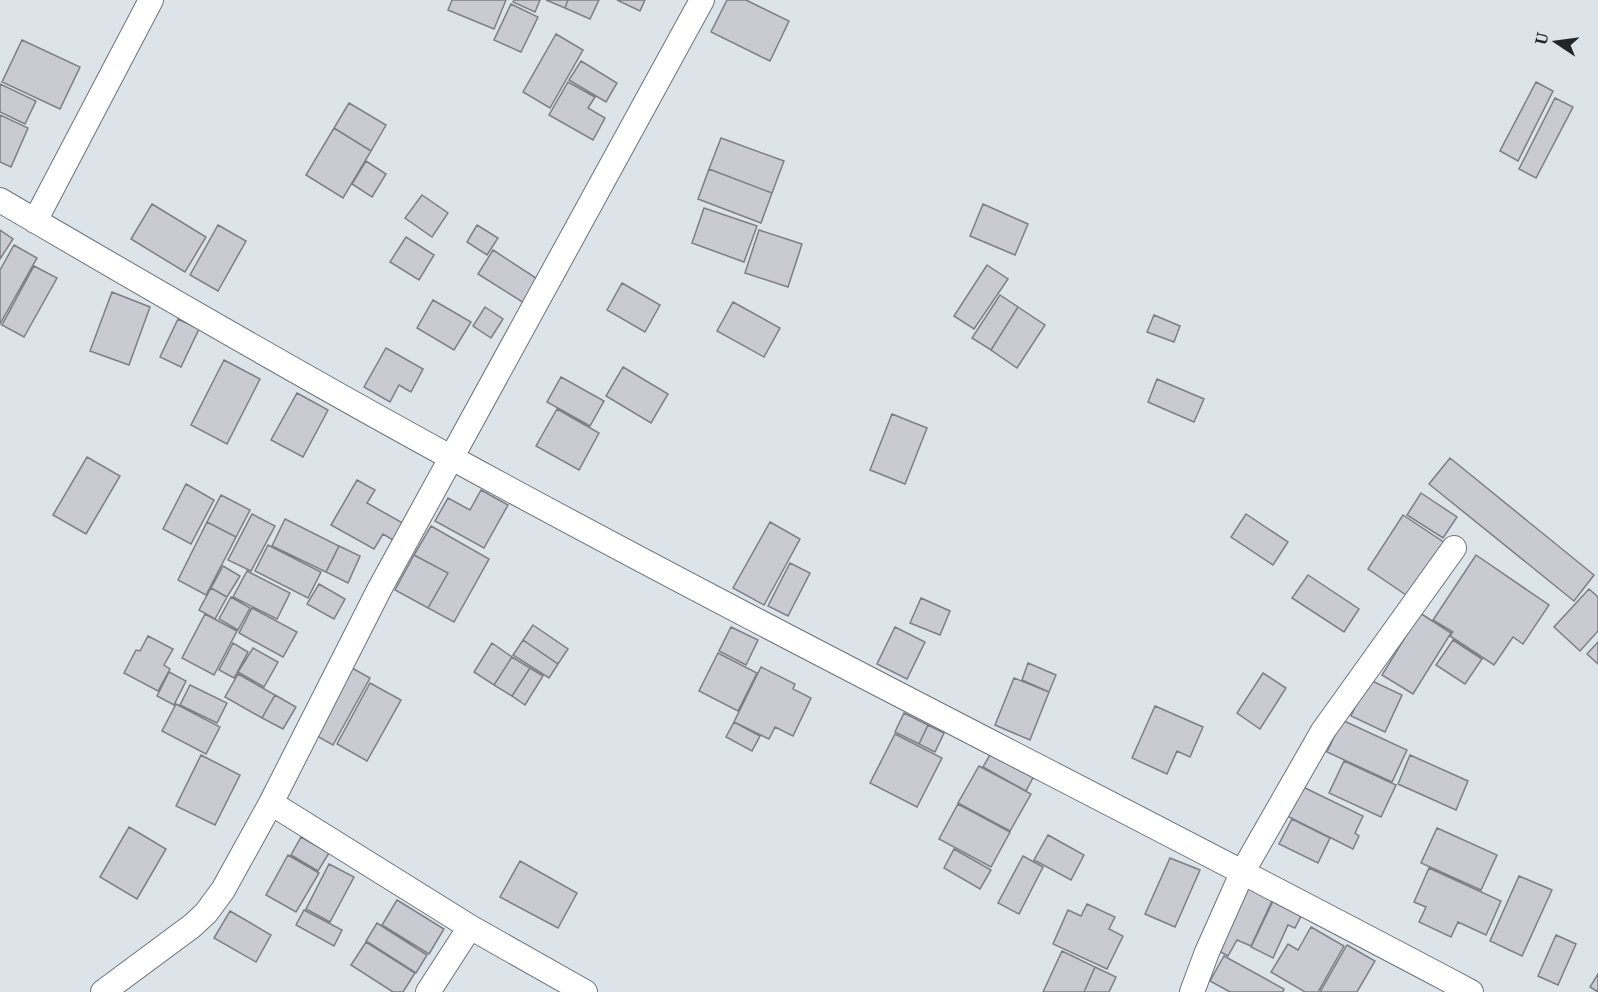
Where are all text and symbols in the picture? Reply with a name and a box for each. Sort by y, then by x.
north arrow [1526,12,1586,72]
text: U [1529,30,1553,47]

